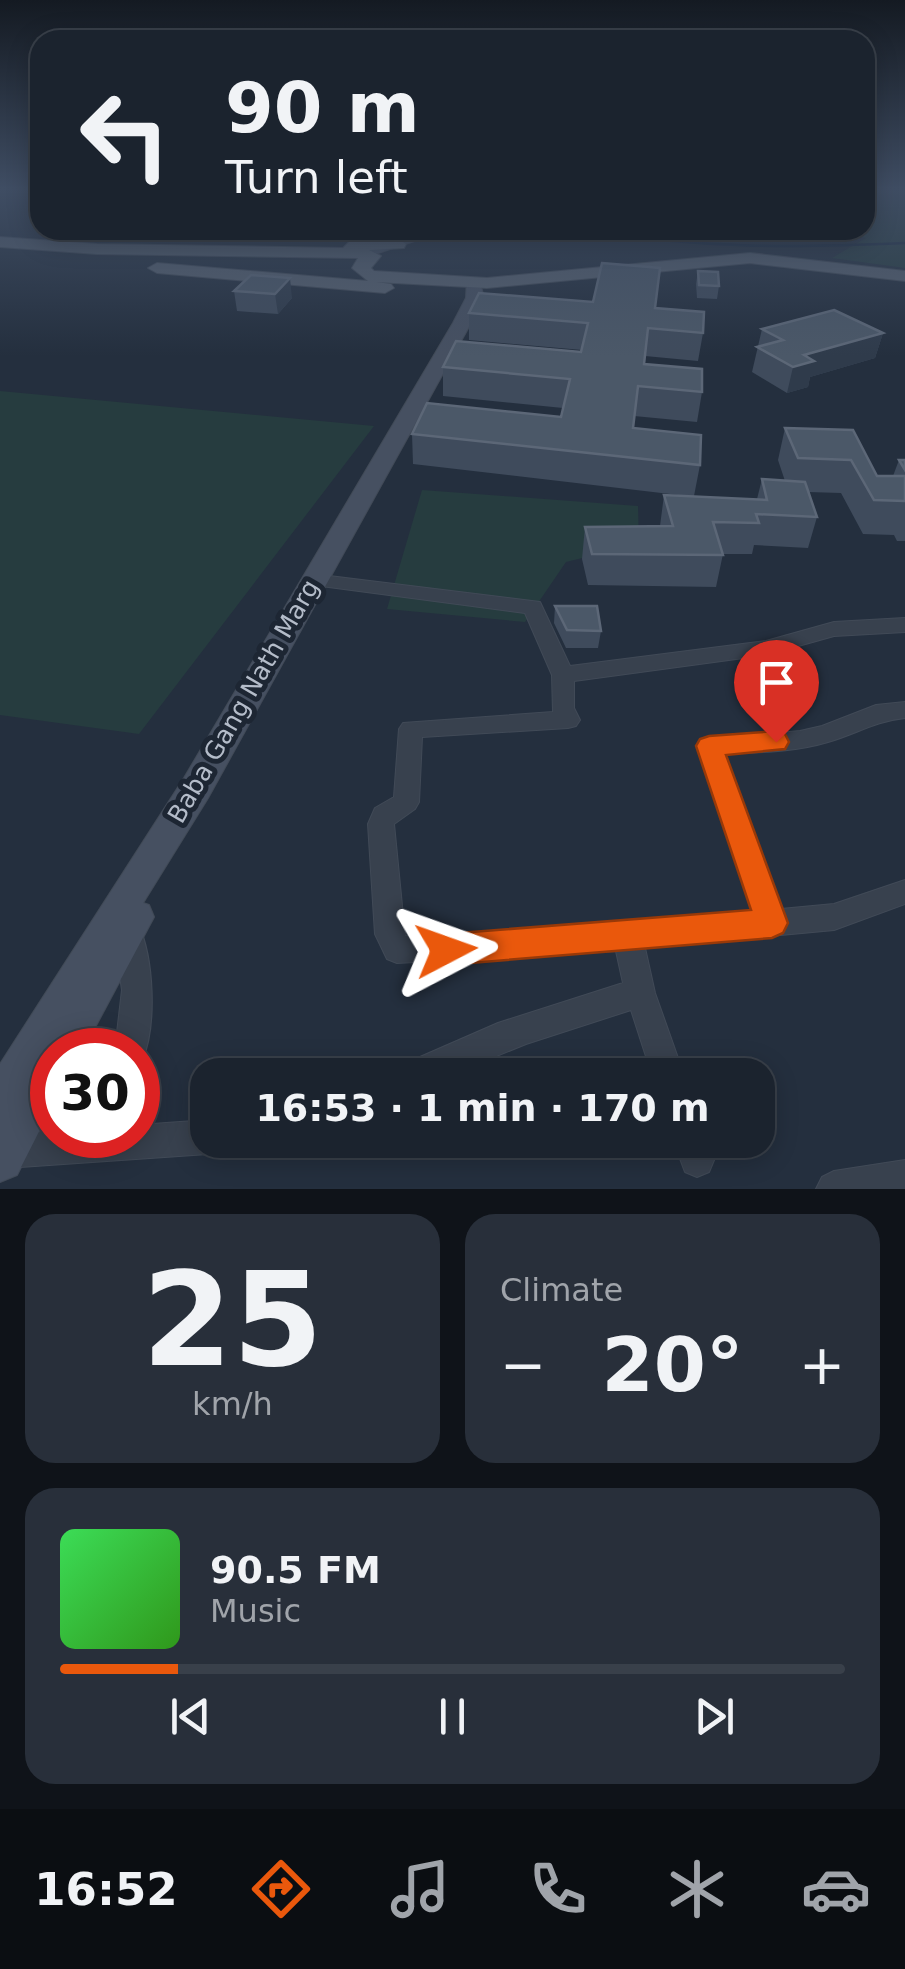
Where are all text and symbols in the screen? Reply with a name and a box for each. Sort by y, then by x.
text: 90 m [225,67,420,149]
icon: left [60,70,190,200]
text: Turn left [225,151,408,204]
street label: Baba Gang Nath Marg [162,574,325,828]
pin [734,640,819,743]
icon: arrive [749,655,804,710]
position arrow [394,898,498,1002]
speed limit sign: 30 [30,1028,160,1158]
text: 16:53 · 1 min · 170 m [255,1086,710,1130]
text: 25 [142,1244,323,1396]
text: Climate [500,1271,623,1309]
text: 20° [602,1321,743,1409]
text: − [500,1333,546,1397]
text: + [799,1333,845,1397]
text: km/h [192,1385,273,1423]
text: 90.5 FM [210,1548,381,1592]
text: Music [210,1592,301,1630]
icon: previous [163,1689,218,1744]
icon: pause [425,1689,480,1744]
icon: next [687,1689,742,1744]
icon: directions [246,1854,316,1924]
icon: music [385,1854,455,1924]
icon: phone [523,1854,593,1924]
icon: climate [662,1854,732,1924]
icon: car [801,1854,871,1924]
text: 16:52 [34,1863,178,1916]

